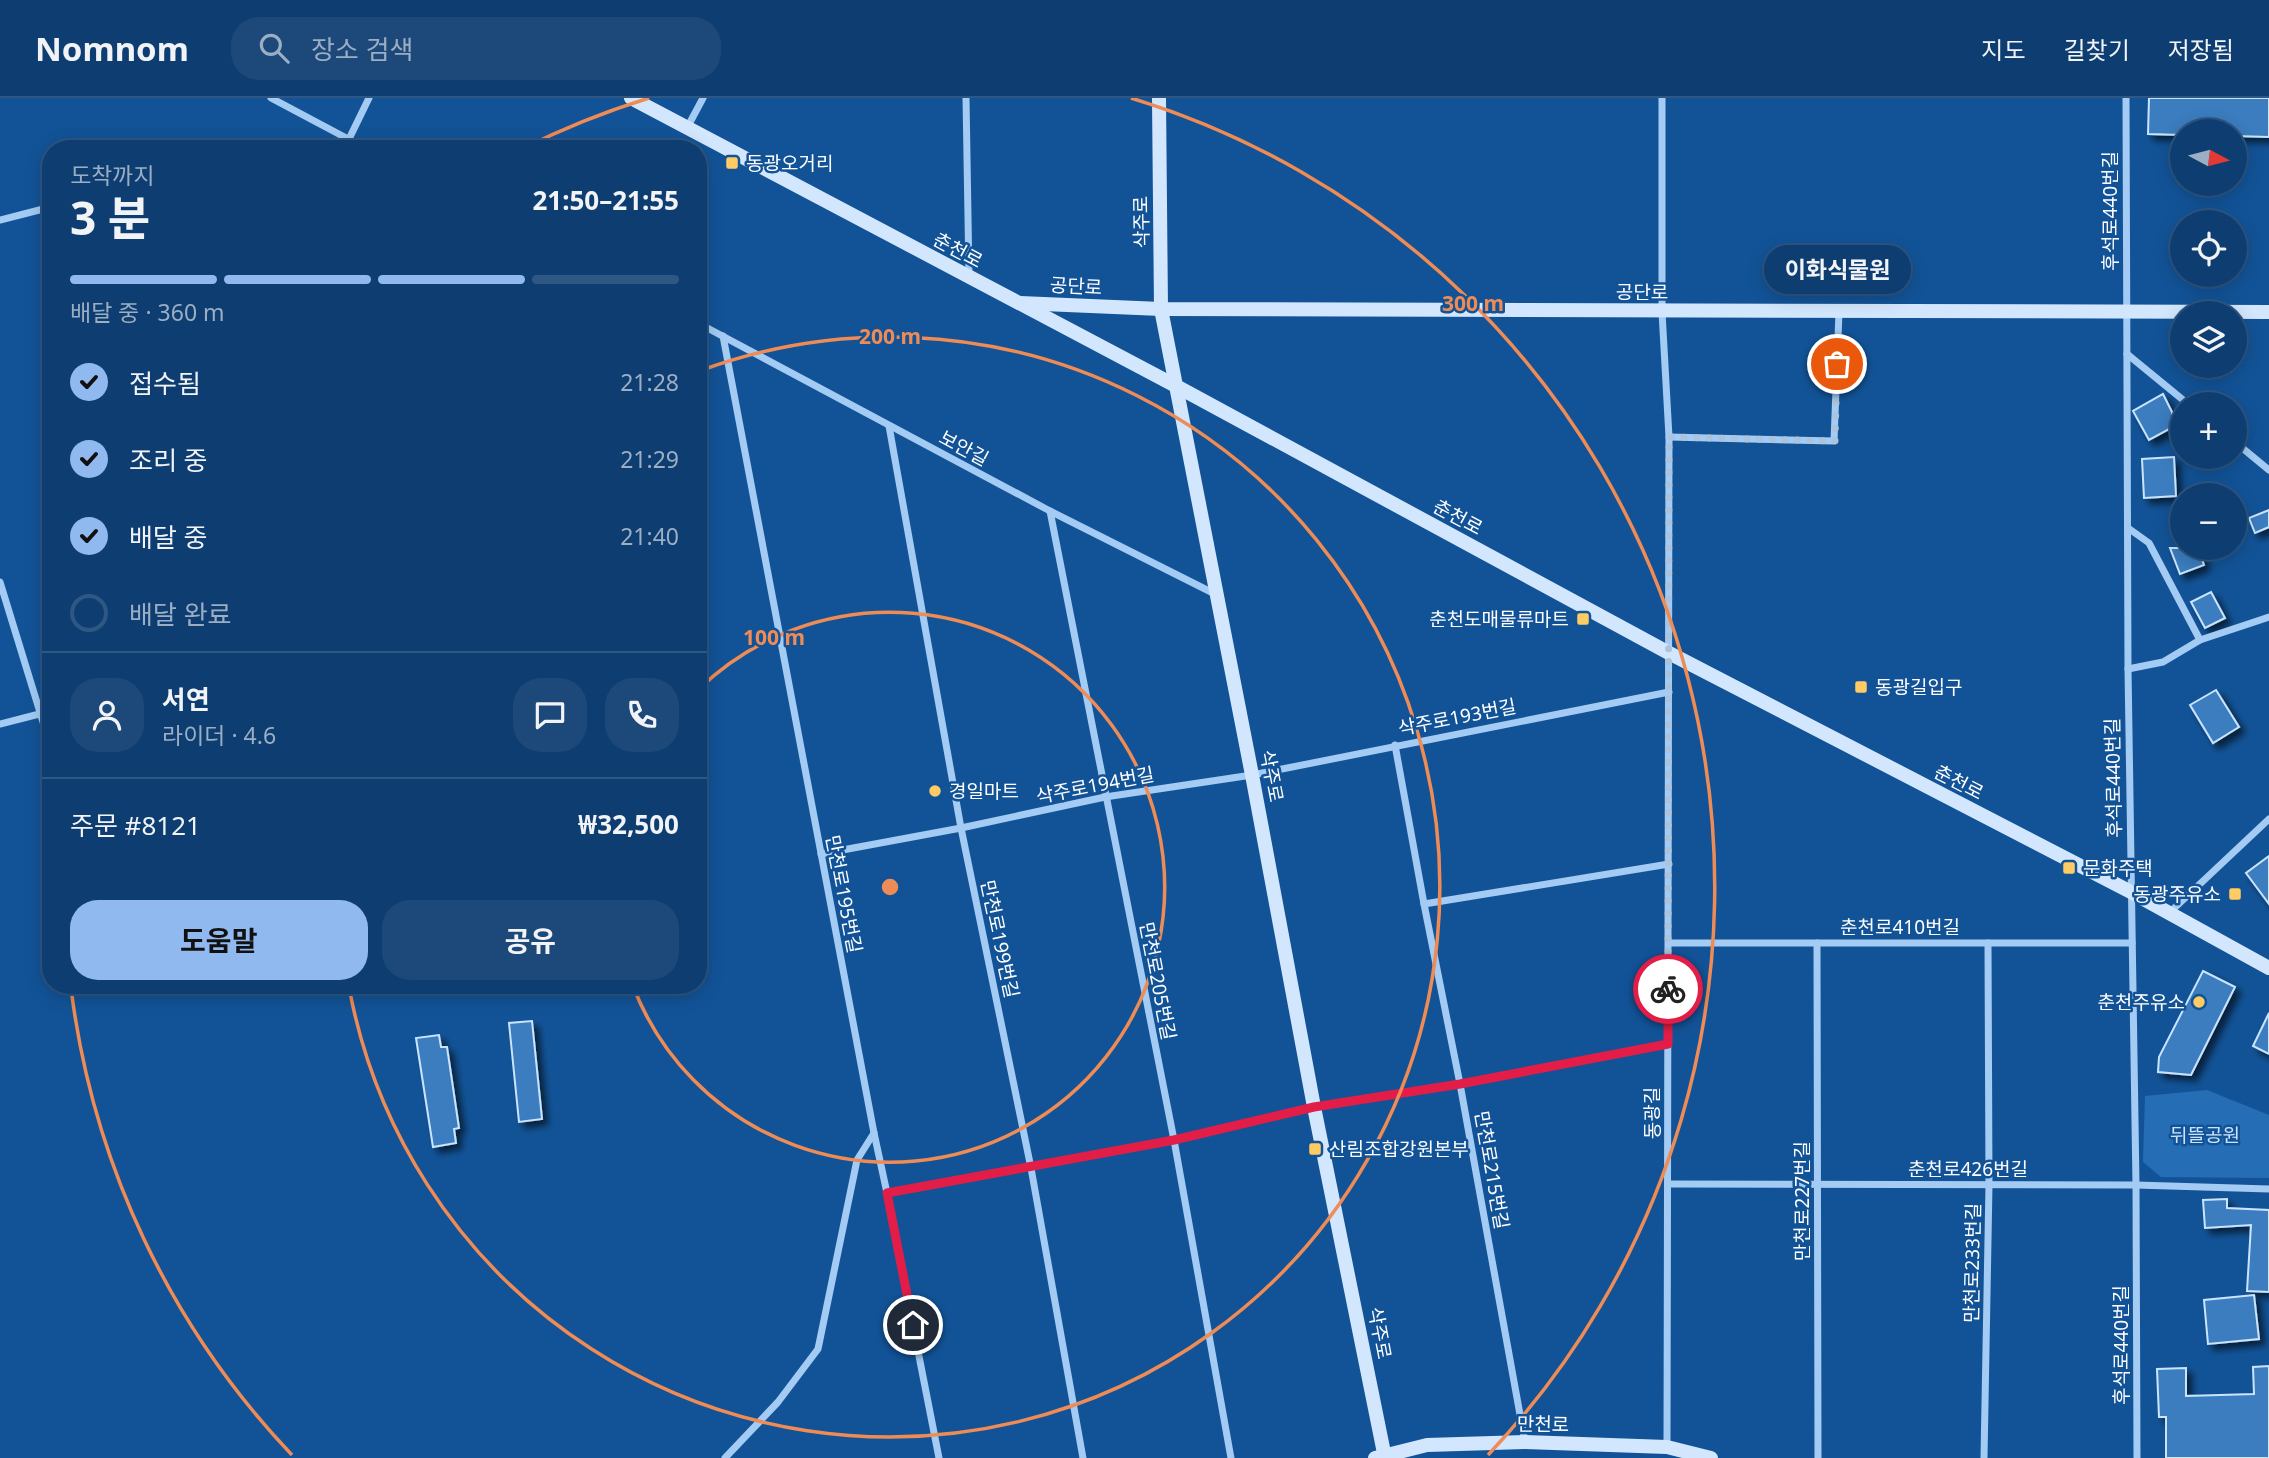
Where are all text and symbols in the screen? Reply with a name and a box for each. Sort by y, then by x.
search box [231,17,721,80]
text: Nomnom [35,26,189,71]
icon: search [255,29,293,67]
text: 장소 검색 [311,31,413,67]
text: 지도 [1981,33,2026,66]
text: 길찾기 [2064,33,2130,66]
text: 저장됨 [2168,33,2234,66]
north arrow [2170,119,2247,196]
map controls [2170,119,2247,560]
place label: 동광오거리 [746,150,833,176]
street label: 후석로440번길 [2097,151,2123,271]
marker: 동광오거리 [724,155,740,171]
text: 도착까지 [70,159,155,191]
text: 21:50–21:55 [532,182,679,218]
text: 3 분 [70,186,151,248]
street label: 삭주로 [1128,196,1154,248]
button: locate [2170,210,2247,287]
street label: 춘천로 [929,226,987,274]
callout: 이화식물원 [1764,245,1910,294]
text: 이화식물원 [1785,253,1890,285]
street label: 공단로 [1049,272,1103,300]
street label: 공단로 [1616,279,1668,305]
text: 300 m [1442,289,1504,317]
text: 배달 중 · 360 m [70,296,225,328]
button: layers [2170,301,2247,378]
text: 200 m [859,322,921,350]
pin [1807,334,1867,394]
icon: bag [1818,345,1856,383]
icon: check [70,363,108,401]
text: 접수됨 [129,365,201,401]
text: 21:28 [620,366,679,398]
button: + [2170,392,2247,469]
street label: 보안길 [935,424,993,472]
icon: check [70,440,108,478]
text: 조리 중 [129,442,208,478]
text: 21:29 [620,443,679,475]
button: − [2170,483,2247,560]
street label: 춘천로 [1429,493,1487,541]
icon: check [70,517,108,555]
text: 배달 중 [129,519,208,555]
text: 21:40 [620,520,679,552]
text: 배달 완료 [129,596,231,632]
place label: 춘천도매물류마트 [1429,606,1569,632]
marker: 춘천도매물류마트 [1575,611,1591,627]
text: 100 m [743,623,805,651]
place label: 동광길입구 [1875,674,1962,700]
button: person [70,678,144,752]
button: chat [513,678,587,752]
button: phone [605,678,679,752]
marker: 동광길입구 [1853,679,1869,695]
text: 서연 [162,681,210,717]
street label: 삭주로193번길 [1396,693,1518,741]
street label: 후석로440번길 [2099,718,2127,838]
text: 라이더 · 4.6 [162,719,276,751]
street label: 삭주로 [1254,748,1290,804]
street label: 춘천로 [1930,759,1988,805]
street label: 삭주로194번길 [1034,761,1156,809]
place label: 경일마트 [949,778,1019,804]
marker: 경일마트 [927,783,943,799]
text: ₩32,500 [578,806,679,842]
text: 주문 #8121 [70,807,201,843]
street label: 만천로195번길 [820,833,868,955]
place label: 문화주택 [2083,855,2153,881]
marker: 문화주택 [2061,860,2077,876]
centre of rings [878,875,902,899]
street label: 만천로199번길 [975,878,1025,1000]
place label: 동광주유소 [2134,881,2221,907]
marker: 동광주유소 [2227,886,2243,902]
button: 도움말 [70,900,368,980]
button: 공유 [382,900,679,980]
street label: 춘천로410번길 [1840,914,1960,940]
street label: 만천로205번길 [1134,920,1182,1042]
courier [1633,954,1703,1024]
icon: bike [1649,970,1687,1008]
place label: 춘천주유소 [2098,989,2185,1015]
marker: 춘천주유소 [2191,994,2207,1010]
street label: 동광길 [1639,1087,1665,1139]
street label: 만천로215번길 [1469,1109,1515,1231]
park label: 뒤뜰공원 [2170,1122,2240,1148]
place label: 산림조합강원본부 [1329,1136,1469,1162]
marker: 산림조합강원본부 [1307,1141,1323,1157]
street label: 만천로227번길 [1789,1141,1815,1261]
street label: 춘천로426번길 [1908,1156,2028,1182]
street label: 만천로233번길 [1958,1203,1986,1323]
street label: 후석로440번길 [2108,1285,2134,1405]
pin [883,1295,943,1355]
street label: 삭주로 [1362,1305,1398,1361]
icon: home [894,1306,932,1344]
street label: 만천로 [1517,1411,1569,1437]

